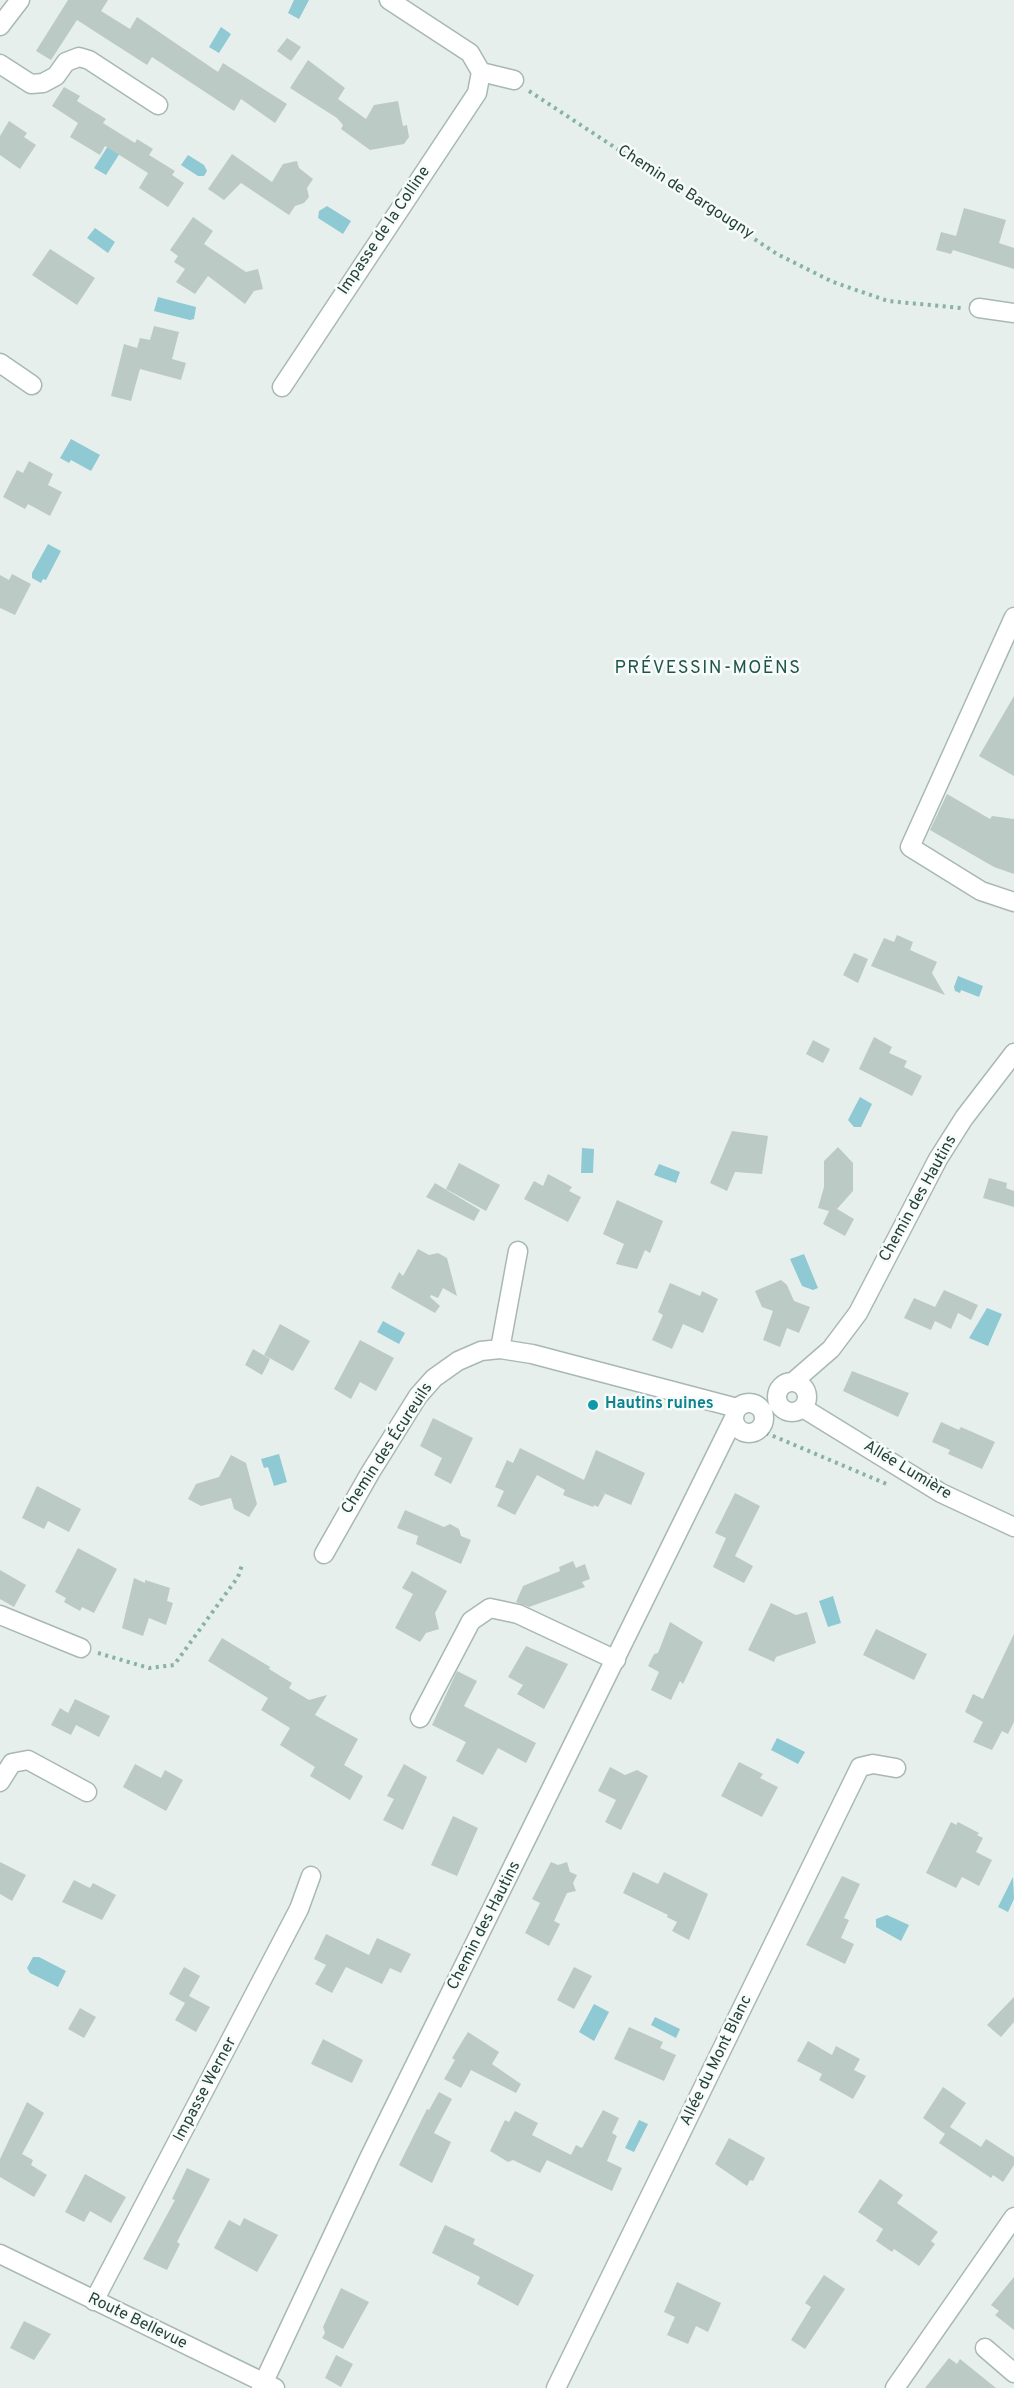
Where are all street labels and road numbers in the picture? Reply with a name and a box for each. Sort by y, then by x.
street label: Chemin de Bargougny [613,142,757,244]
street label: Impasse de la Colline [335,163,435,299]
street label: Chemin des Hautins [876,1132,962,1266]
street label: Chemin des Écureuils [338,1380,438,1518]
street label: Allée Lumière [860,1437,954,1505]
street label: Chemin des Hautins [444,1858,526,1994]
street label: Allée du Mont Blanc [677,1993,757,2129]
street label: Impasse Werner [170,2035,242,2145]
street label: Route Bellevue [84,2290,190,2354]

